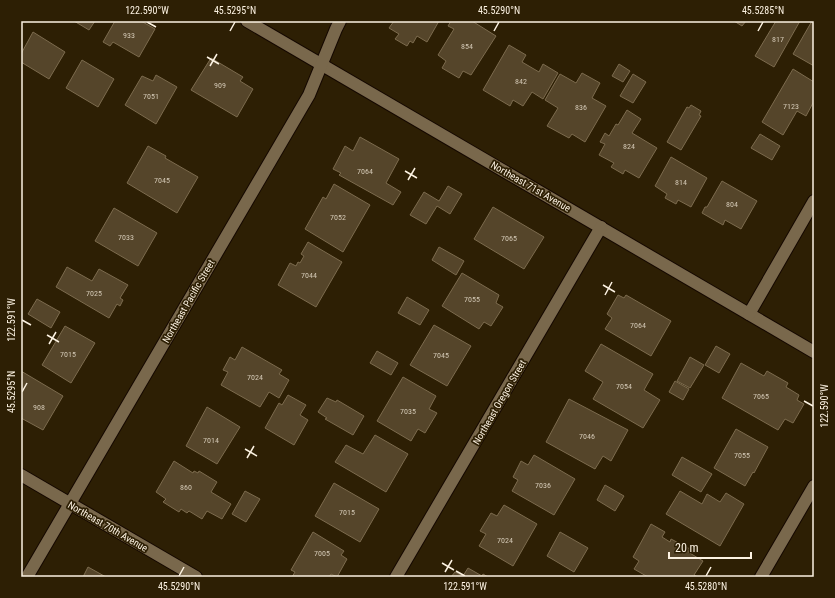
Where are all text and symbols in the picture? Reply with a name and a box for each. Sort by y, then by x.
text: 122.590°W [125,5,169,16]
text: 45.5295°N [214,5,256,16]
text: 45.5290°N [478,5,520,16]
text: 45.5285°N [742,5,784,16]
house number: 933 [123,31,135,40]
house number: 817 [772,35,784,44]
house number: 854 [461,42,473,51]
house number: 842 [515,77,527,86]
house number: 909 [214,81,226,90]
house number: 7051 [143,92,159,101]
house number: 7123 [783,102,799,111]
house number: 836 [575,103,587,112]
house number: 824 [623,142,635,151]
street label: Northeast 71st Avenue [489,159,573,214]
house number: 7064 [357,167,373,176]
house number: 7045 [154,176,170,185]
house number: 814 [675,178,687,187]
house number: 804 [726,200,738,209]
house number: 7052 [330,213,346,222]
house number: 7033 [118,233,134,242]
house number: 7065 [501,234,517,243]
street label: Northeast Pacific Street [160,258,217,345]
house number: 7044 [301,271,317,280]
house number: 7025 [86,289,102,298]
house number: 7055 [464,295,480,304]
text: 122.591°W [6,298,17,342]
house number: 7064 [630,321,646,330]
house number: 7015 [60,350,76,359]
house number: 7045 [433,351,449,360]
street label: Northeast Oregon Street [471,358,528,446]
text: 45.5295°N [6,371,17,413]
house number: 7024 [247,373,263,382]
house number: 7054 [616,382,632,391]
text: 122.590°W [819,384,830,428]
house number: 7065 [753,392,769,401]
house number: 908 [33,403,45,412]
house number: 7035 [400,407,416,416]
house number: 7046 [579,432,595,441]
house number: 7014 [203,436,219,445]
house number: 7055 [734,451,750,460]
house number: 7036 [535,481,551,490]
house number: 860 [180,483,192,492]
street label: Northeast 70th Avenue [66,499,150,554]
house number: 7015 [339,508,355,517]
scale bar [669,534,751,560]
house number: 7024 [497,536,513,545]
text: 20 m [675,541,699,555]
house number: 7005 [314,549,330,558]
text: 45.5290°N [158,581,200,592]
text: 122.591°W [443,581,487,592]
text: 45.5280°N [685,581,727,592]

